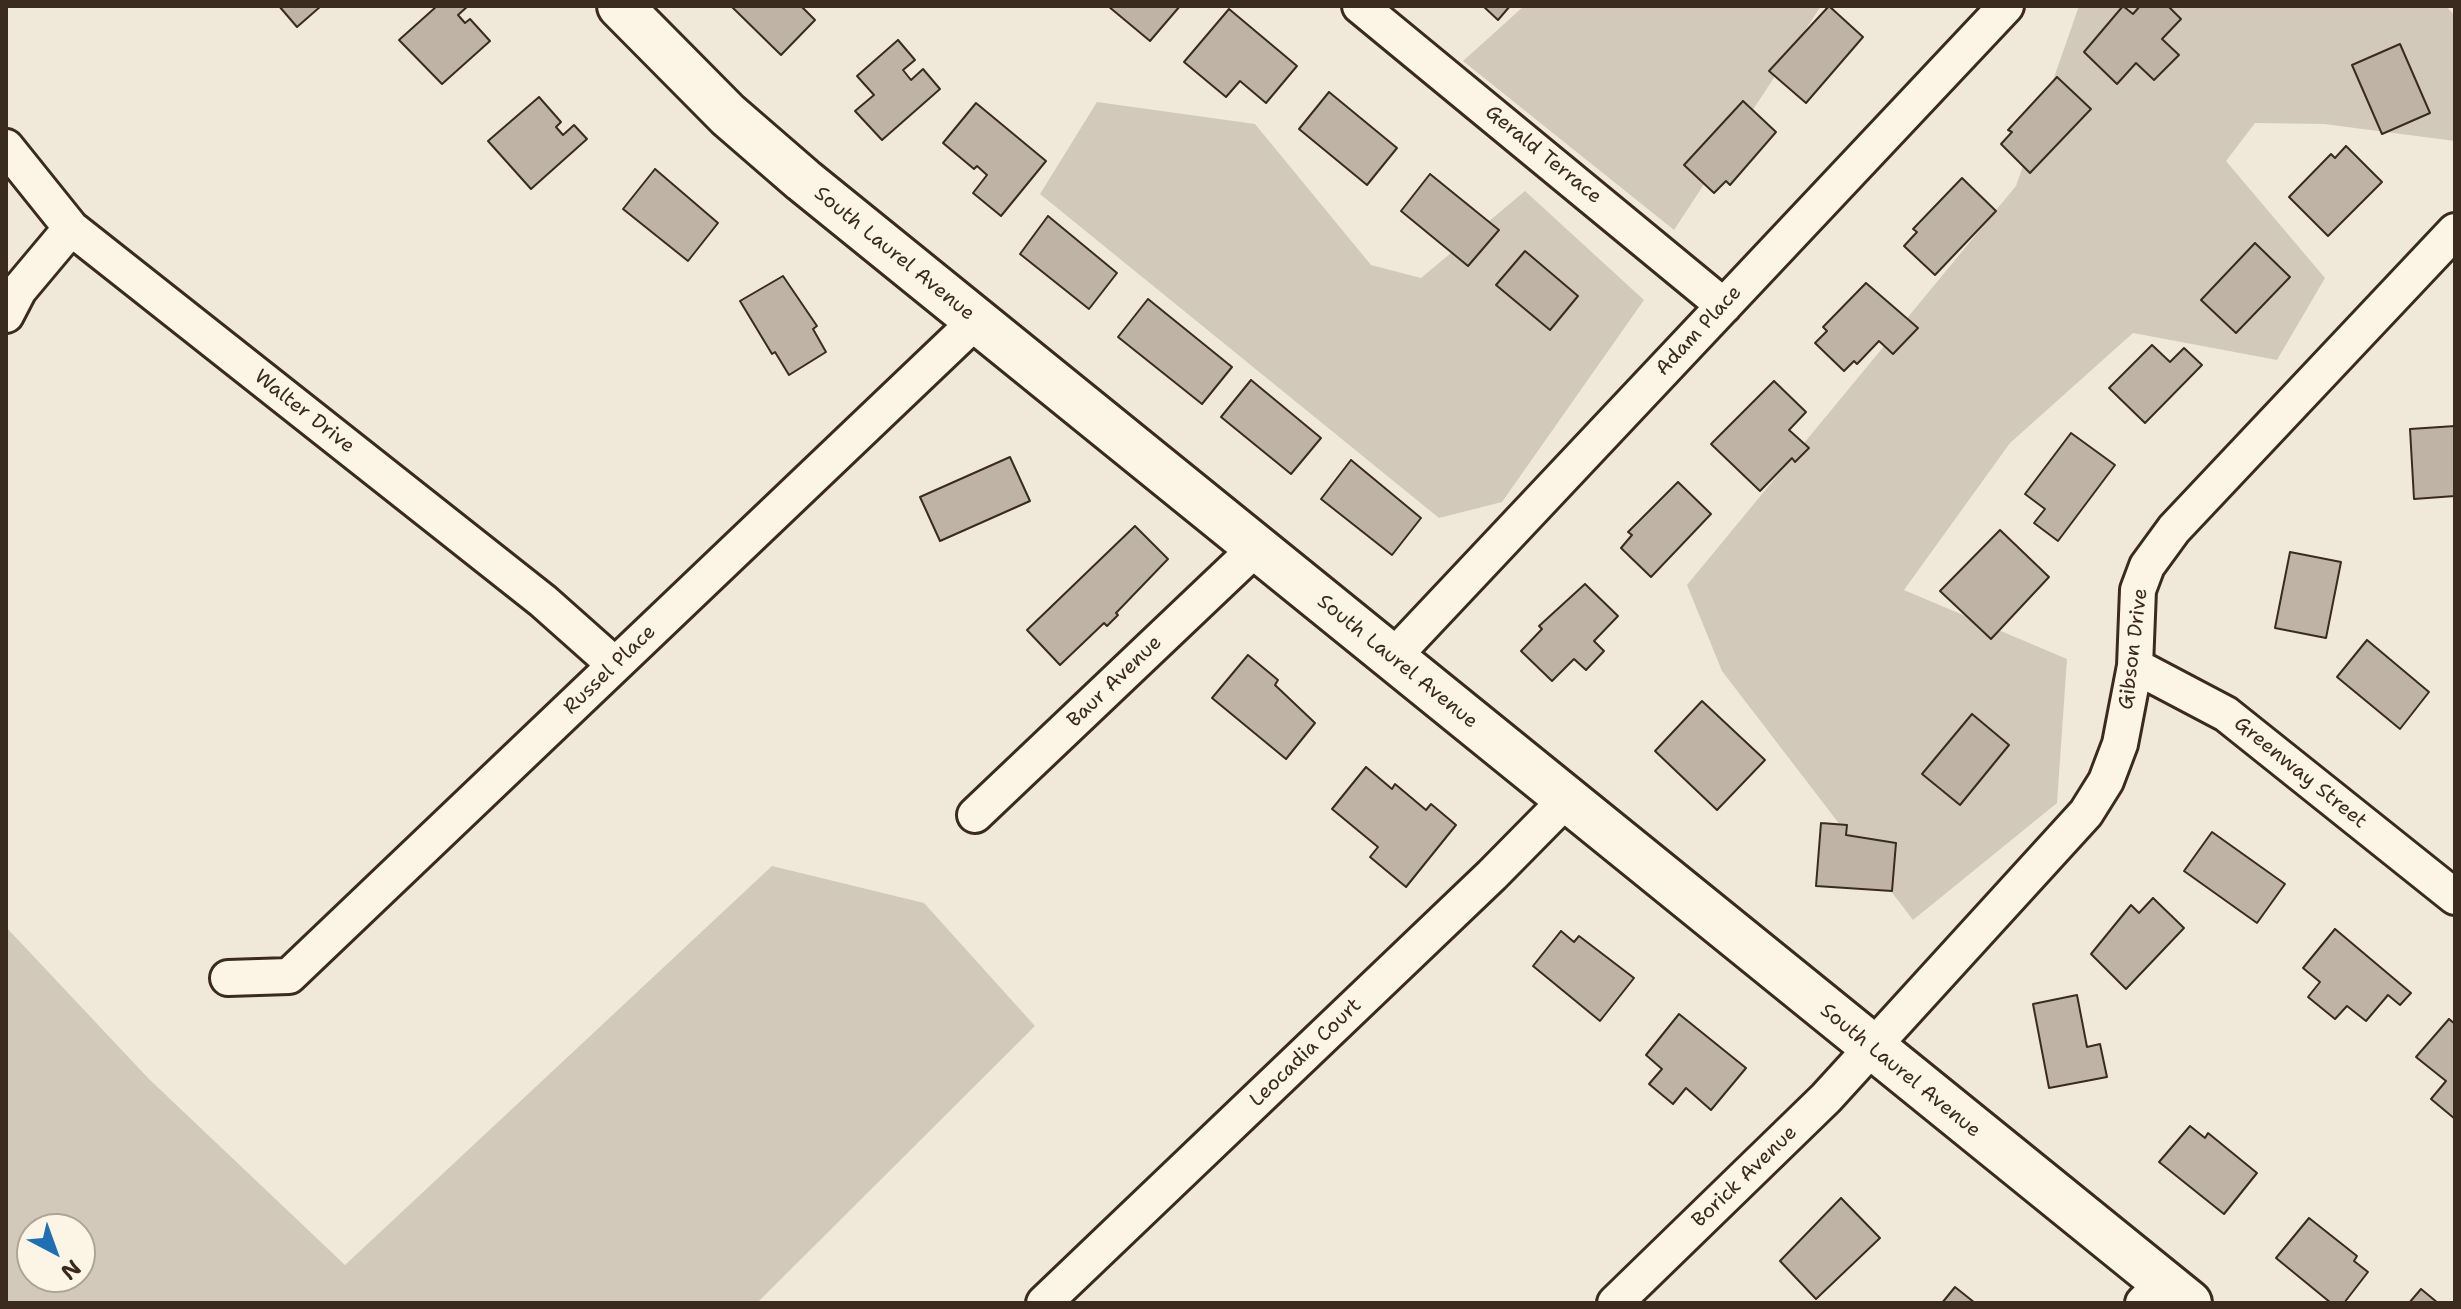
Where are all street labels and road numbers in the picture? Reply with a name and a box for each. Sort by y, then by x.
street label: Gerald Terrace [1480,101,1606,209]
street label: South Laurel Avenue [809,182,979,326]
street label: Adam Place [1651,281,1747,381]
street label: Walter Drive [249,365,359,459]
street label: Gibson Drive [2115,587,2153,711]
street label: South Laurel Avenue [1312,590,1482,734]
street label: Russel Place [559,620,661,720]
street label: Baur Avenue [1063,631,1167,733]
street label: Greenway Street [2229,712,2371,834]
street label: Leocadia Court [1245,994,1367,1112]
street label: South Laurel Avenue [1815,999,1985,1143]
street label: Borick Avenue [1688,1121,1802,1233]

